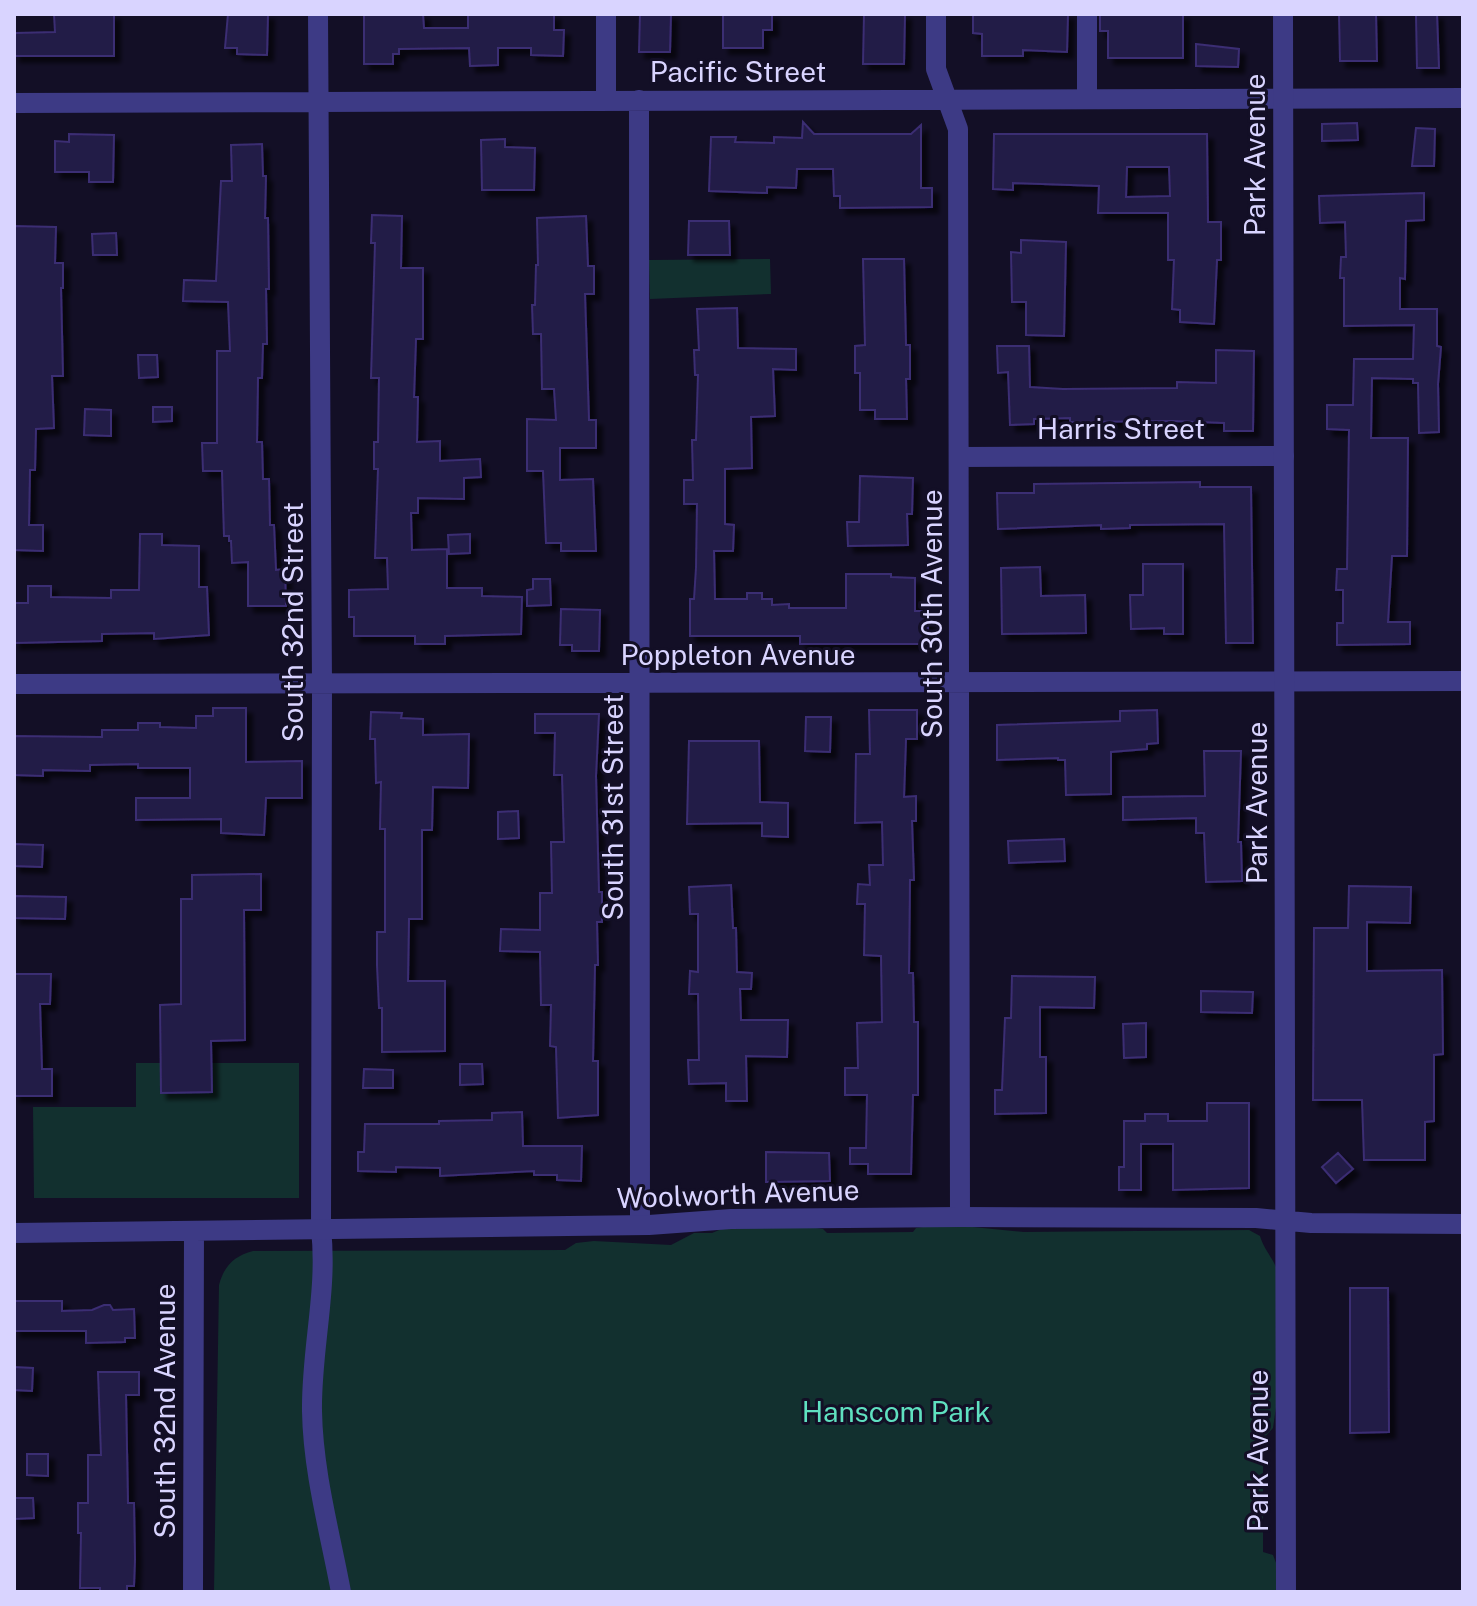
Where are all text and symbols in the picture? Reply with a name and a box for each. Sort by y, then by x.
street label: Pacific Street [650,55,826,88]
street label: Park Avenue [1238,74,1271,236]
street label: Harris Street [1037,412,1205,445]
street label: South 30th Avenue [915,489,948,739]
street label: South 32nd Street [276,502,309,742]
street label: Poppleton Avenue [620,638,856,671]
street label: South 31st Street [596,694,629,921]
street label: Park Avenue [1240,722,1273,884]
street label: Woolworth Avenue [616,1173,860,1214]
street label: South 32nd Avenue [148,1284,181,1538]
street label: Park Avenue [1241,1370,1274,1532]
park label: Hanscom Park [802,1395,990,1428]

